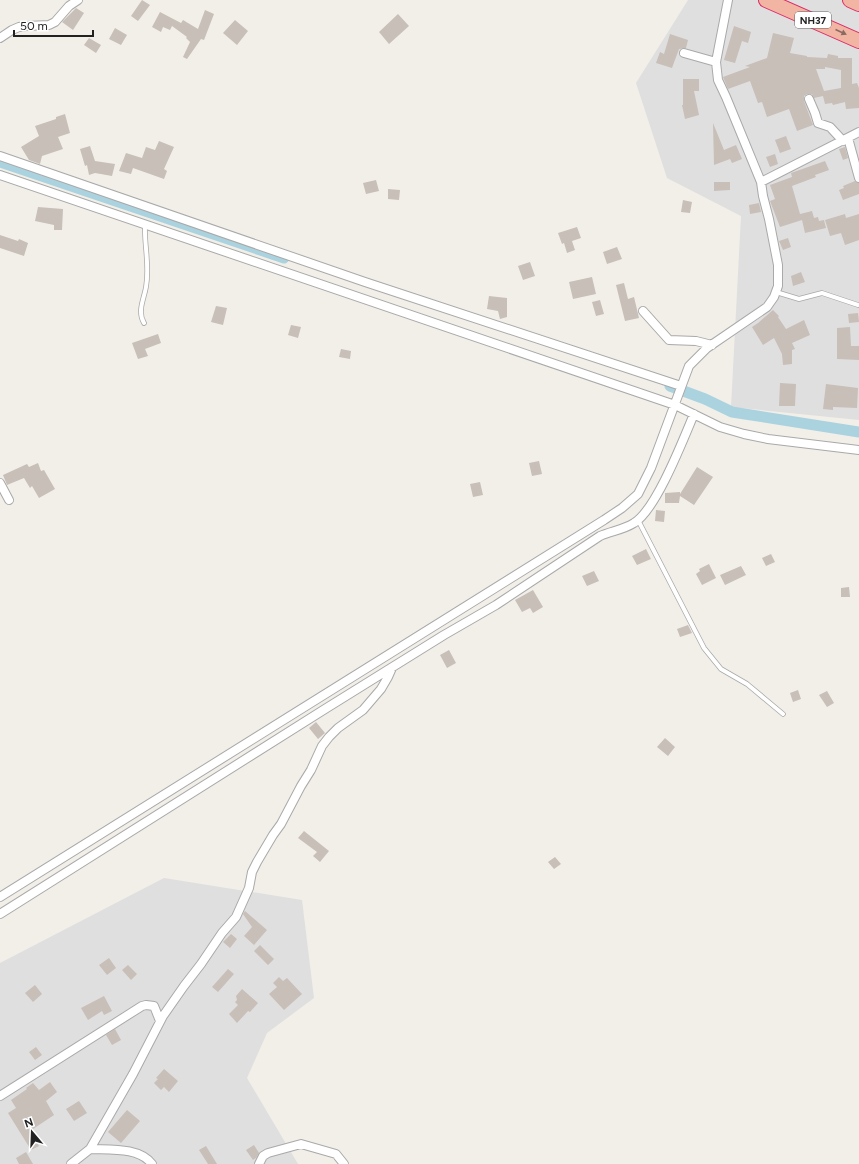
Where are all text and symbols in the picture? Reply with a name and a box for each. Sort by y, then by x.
scale bar [14,12,93,38]
road number: NH37 [795,12,831,28]
text: 50 m [20,19,48,33]
one-way arrow [835,30,847,36]
north arrow [12,1112,52,1152]
text: N [23,1115,35,1131]

